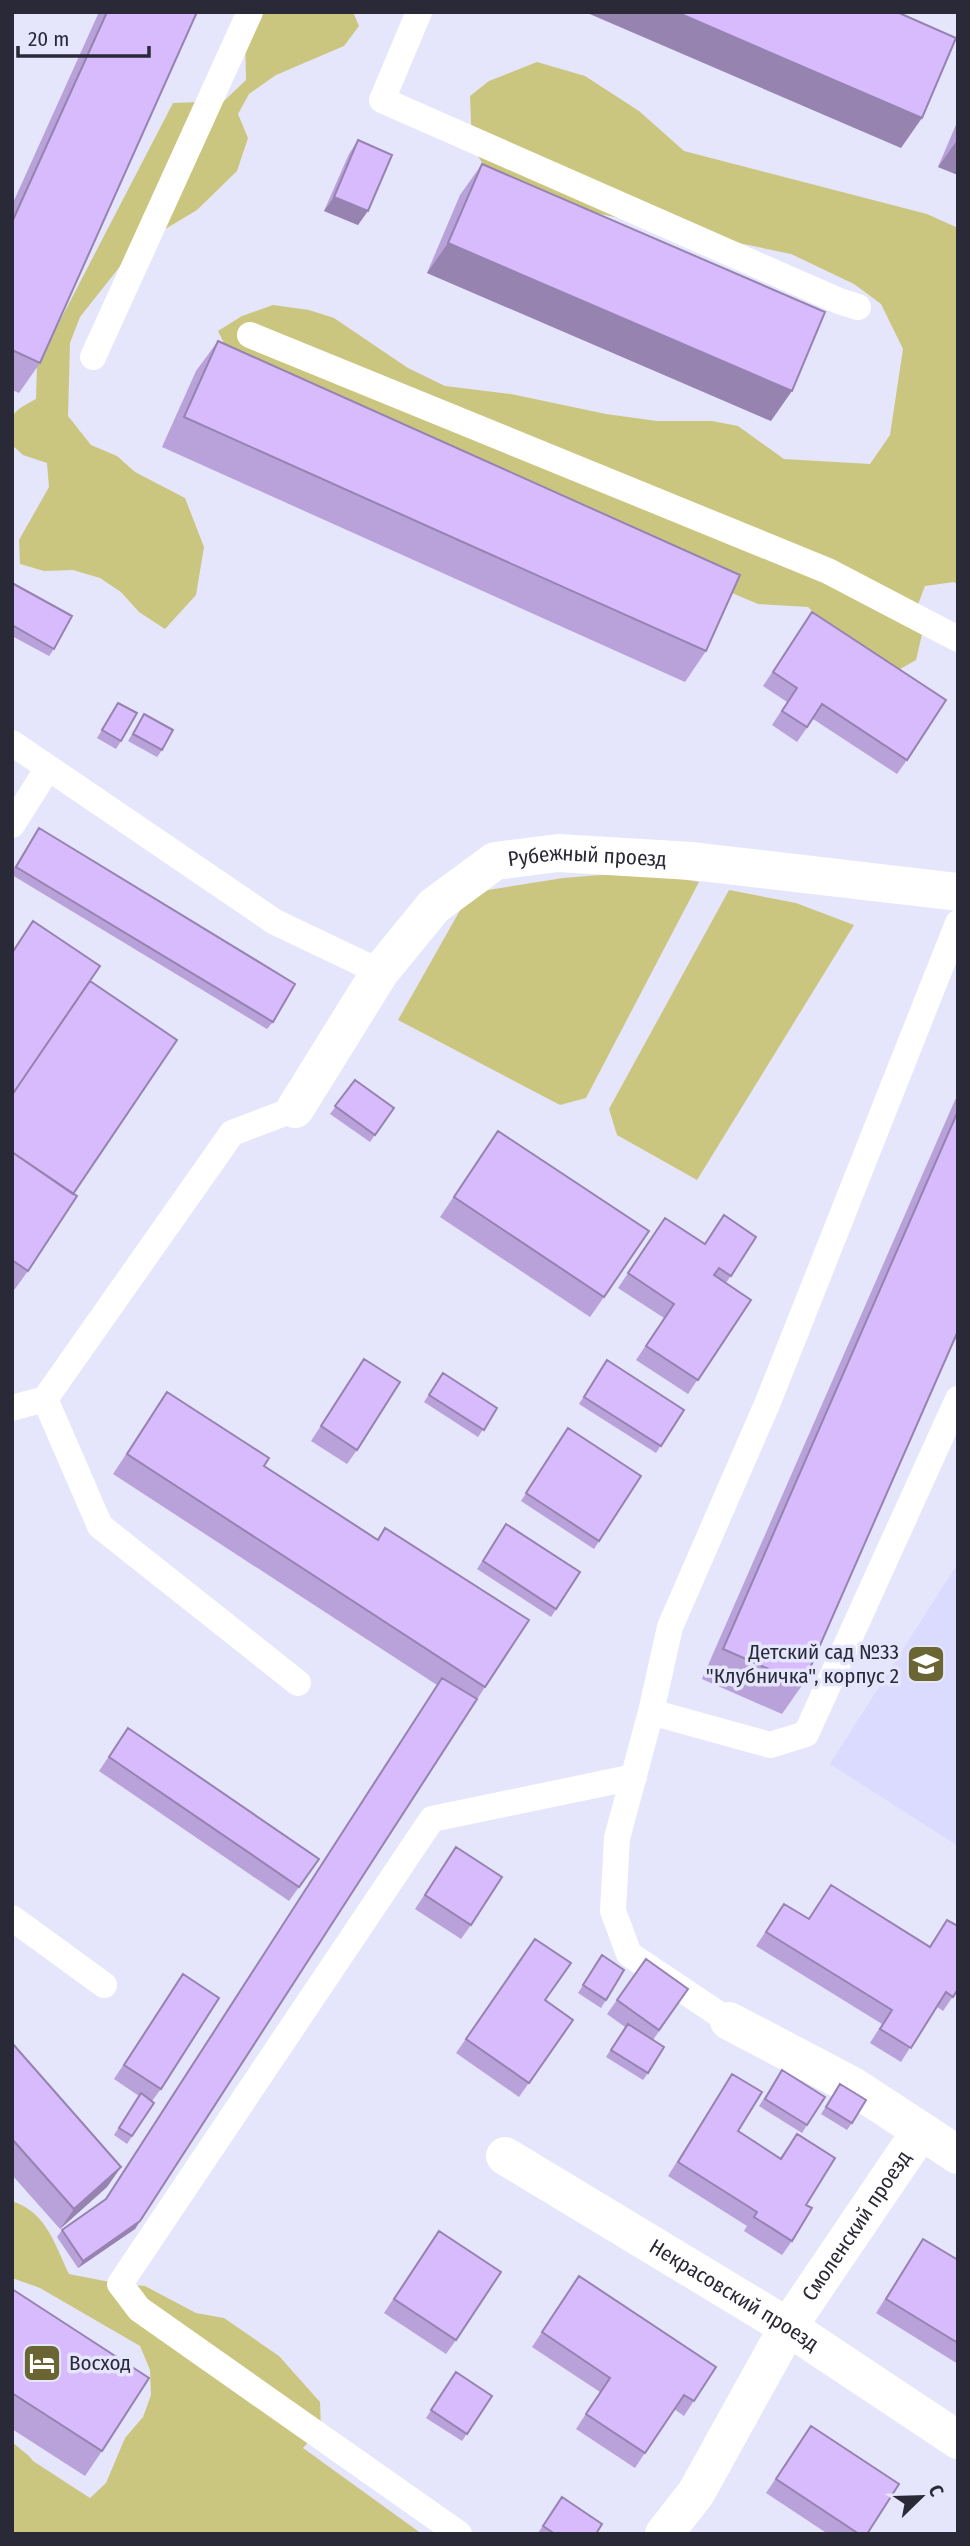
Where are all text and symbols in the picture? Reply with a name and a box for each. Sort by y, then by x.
scale bar [18,14,149,58]
text: 20 m [28,26,69,52]
street label: Рубежный проезд [506,839,667,872]
place label: Детский сад №33 "Клубничка", корпус 2 [706,1639,899,1689]
school or university icon: Детский сад №33 "Клубничка", корпус 2 [905,1643,947,1685]
street label: Смоленский проезд [796,2146,917,2306]
street label: Некрасовский проезд [645,2233,824,2357]
hotel icon: Восход [21,2342,63,2384]
place label: Восход [69,2350,131,2376]
north arrow [886,2462,956,2532]
text: С [924,2481,949,2500]

